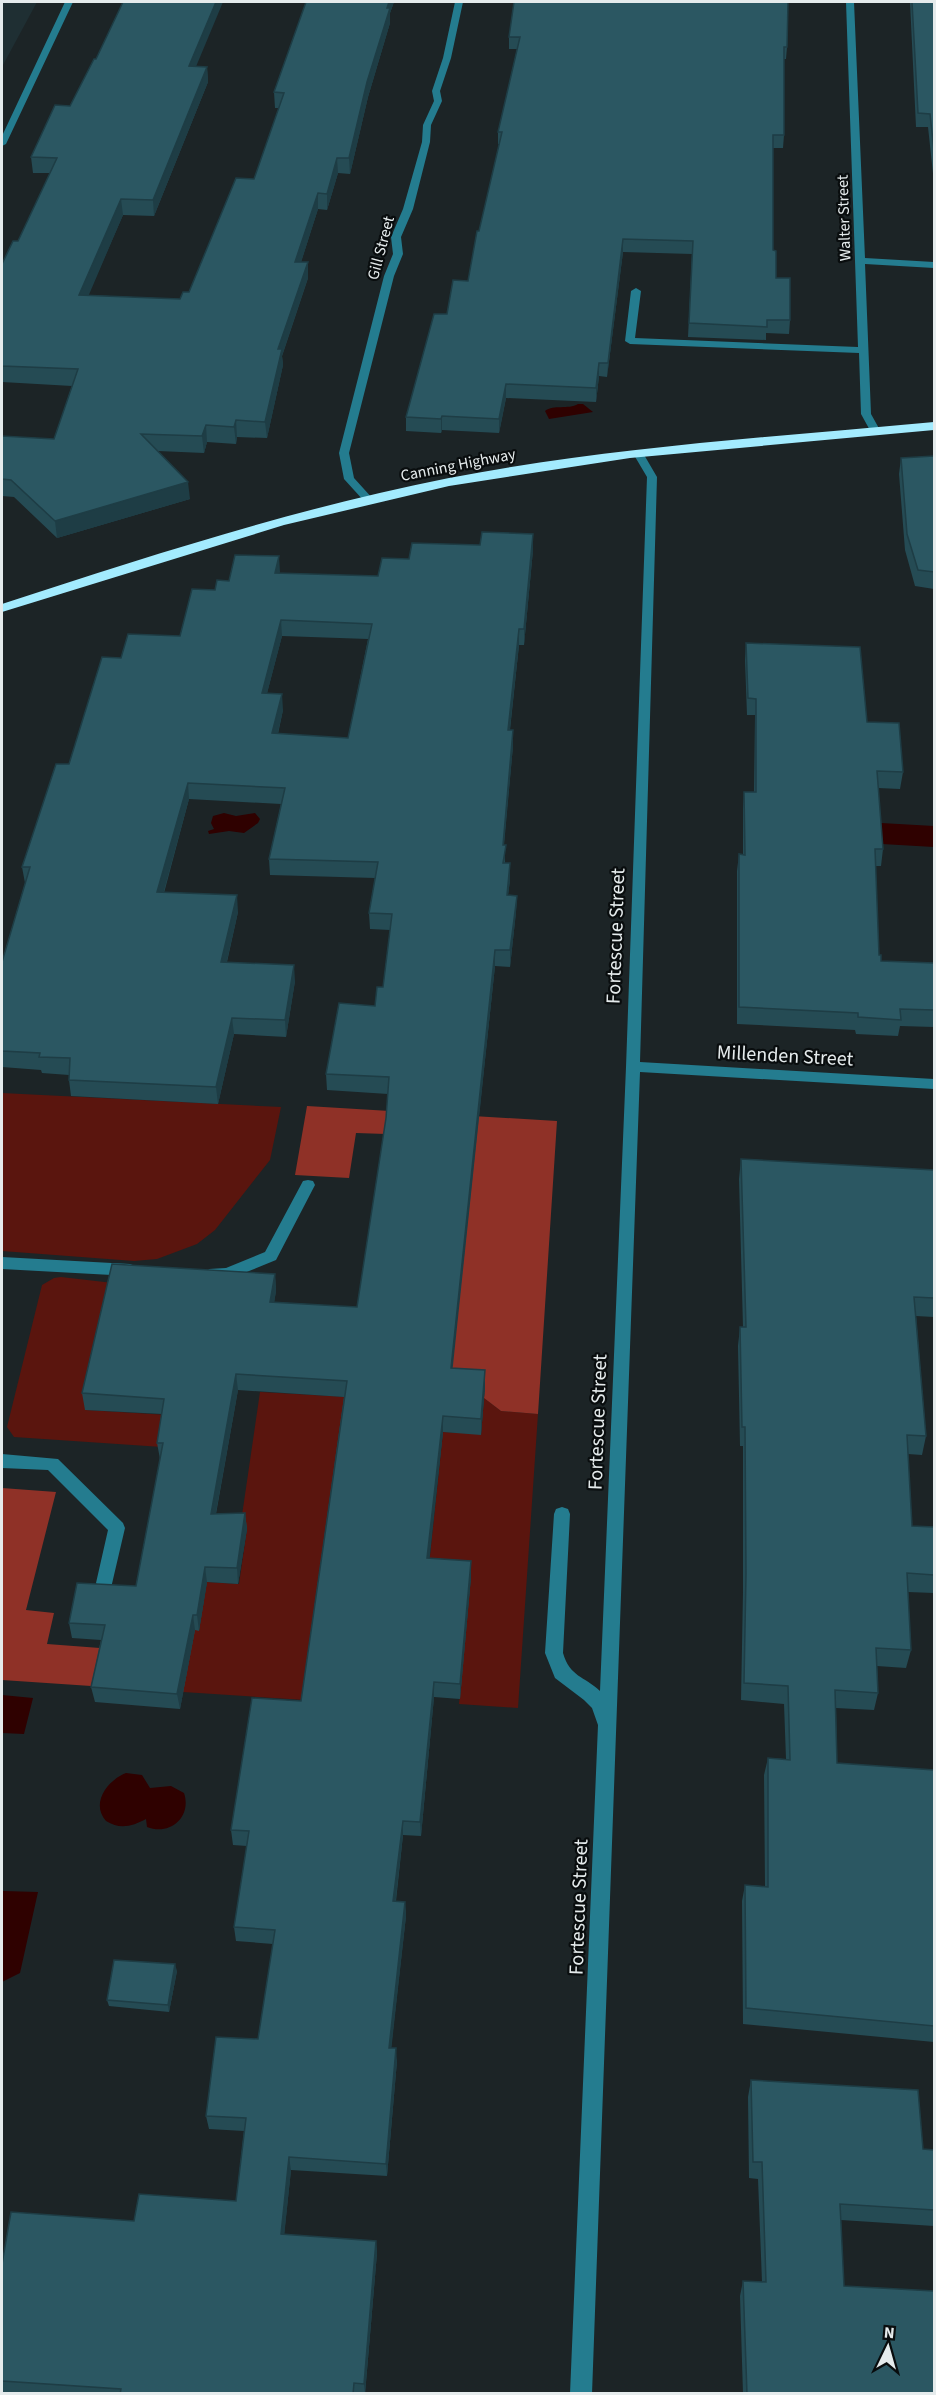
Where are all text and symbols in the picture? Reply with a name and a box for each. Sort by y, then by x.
street label: Walter Street [831,174,857,262]
street label: Gill Street [362,213,400,282]
street label: Canning Highway [399,443,518,487]
street label: Fortescue Street [600,867,632,1005]
street label: Millenden Street [716,1038,854,1074]
street label: Fortescue Street [582,1353,614,1491]
street label: Fortescue Street [563,1838,595,1976]
north arrow [858,2317,918,2377]
text: N [883,2322,895,2344]

